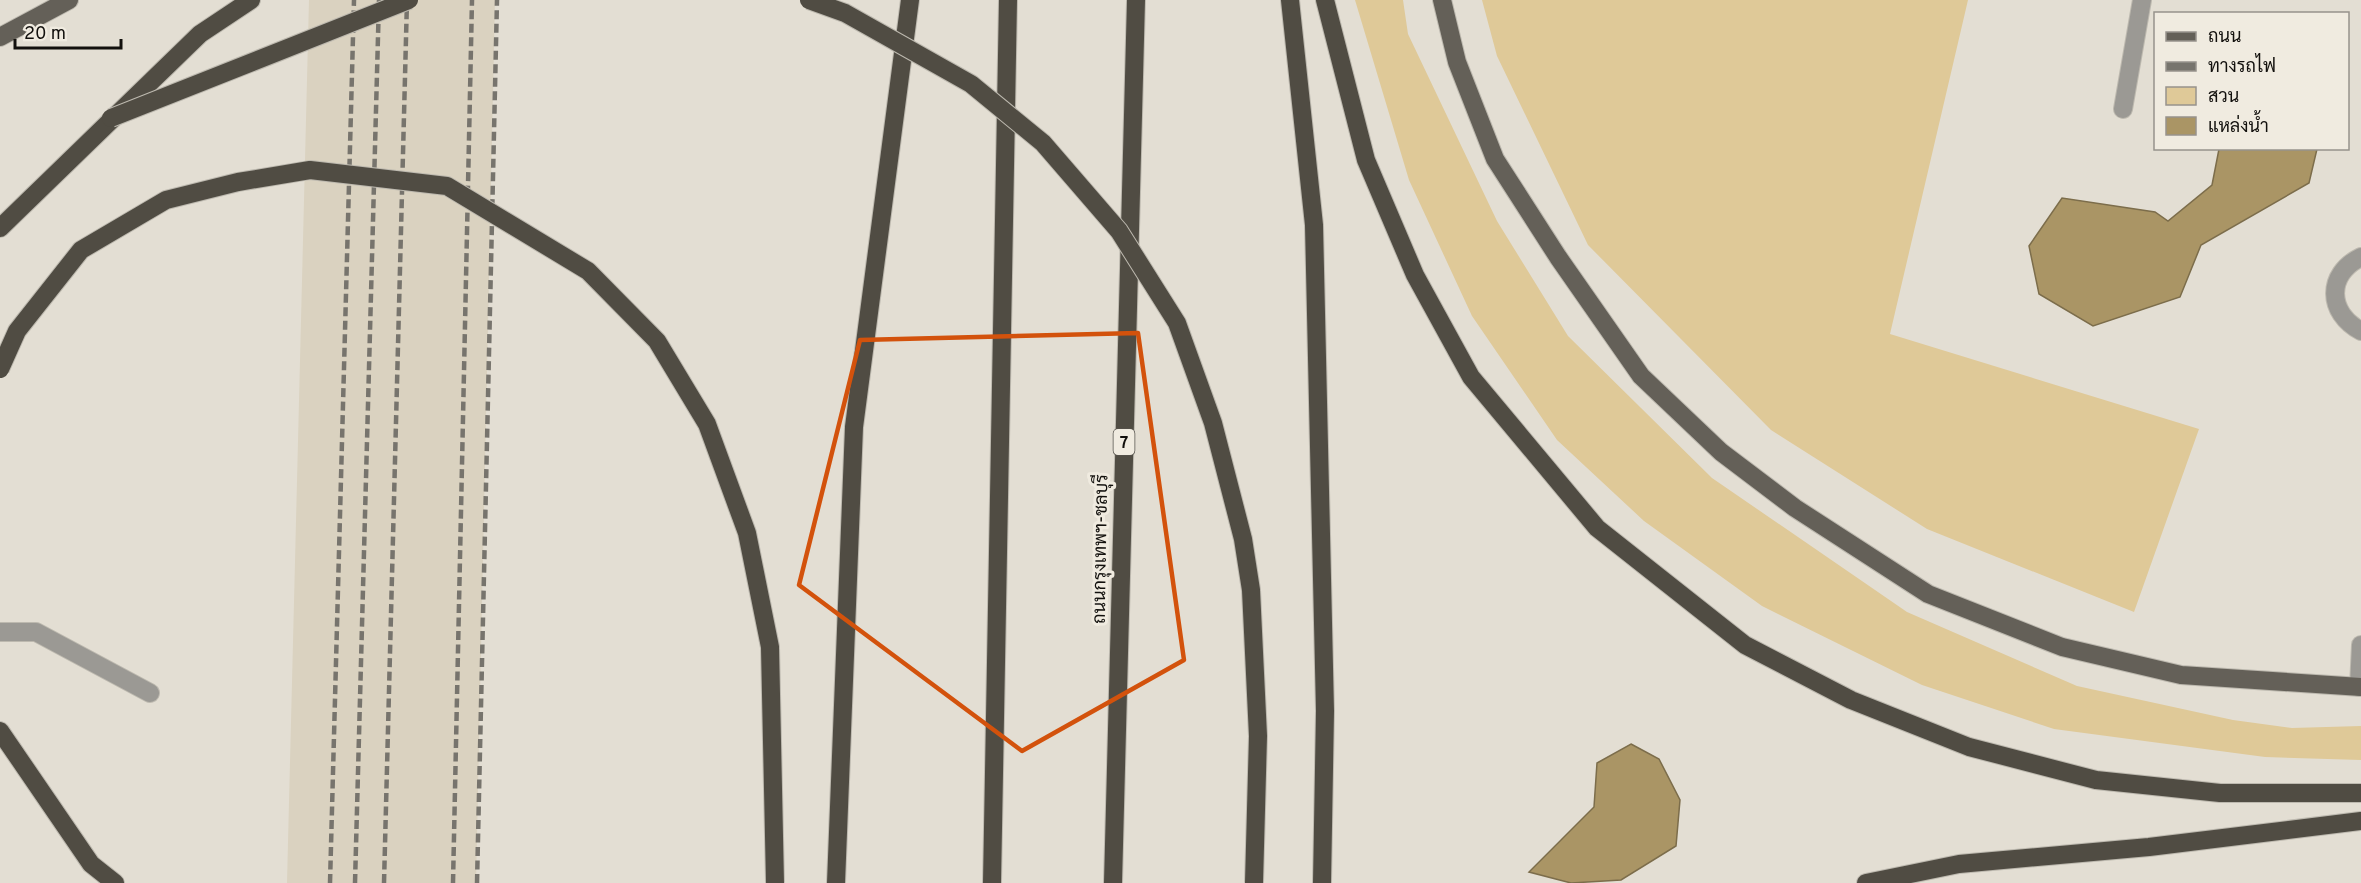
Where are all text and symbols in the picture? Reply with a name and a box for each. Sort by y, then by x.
scale bar [15,12,122,50]
legend [2154,12,2349,150]
text: 20 m [24,23,66,46]
text: ถนน [2208,26,2241,49]
text: ทางรถไฟ [2208,53,2276,79]
text: สวน [2208,86,2239,109]
text: แหล่งน้ำ [2208,110,2269,139]
road number: 7 [1114,429,1134,455]
street label: ถนนกรุงเทพฯ-ชลบุรี [1086,474,1114,624]

